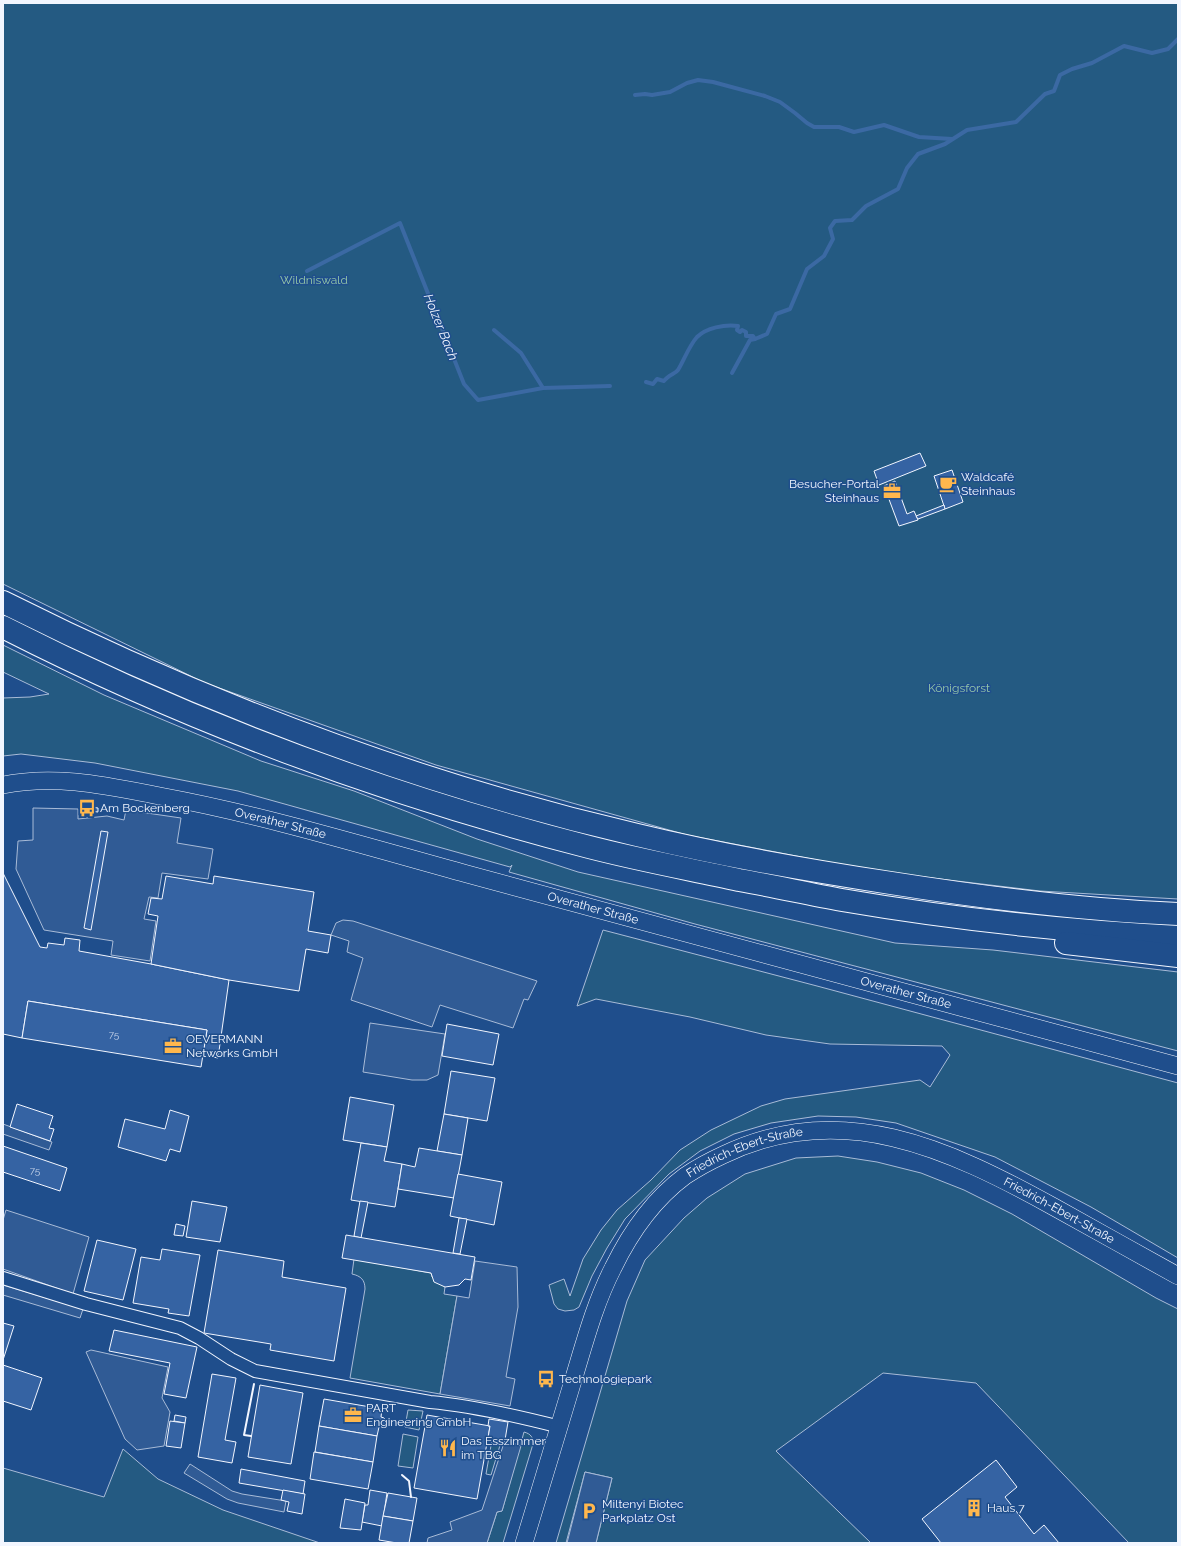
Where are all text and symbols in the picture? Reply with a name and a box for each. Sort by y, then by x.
park label: Wildniswald [280,273,348,287]
water label: Holzer Bach [421,291,461,363]
place label: Waldcafé Steinhaus [961,470,1015,498]
cafe icon: Waldcafé Steinhaus [938,474,958,494]
place label: Besucher-Portal Steinhaus [789,477,880,505]
office icon: Besucher-Portal Steinhaus [882,481,902,501]
park label: Königsforst [928,681,990,695]
bus stop icon: Am Bockenberg [77,798,97,818]
place label: Am Bockenberg [100,801,190,815]
street label: Overather Straße [233,805,328,842]
street label: Overather Straße [546,889,640,927]
street label: Overather Straße [859,974,953,1011]
house number: 75 [109,1029,120,1040]
place label: OEVERMANN Networks GmbH [186,1032,278,1060]
office icon: OEVERMANN Networks GmbH [163,1036,183,1056]
street label: Friedrich-Ebert-Straße [684,1125,804,1180]
house number: 75 [30,1165,41,1176]
street label: Friedrich-Ebert-Straße [1001,1175,1117,1246]
bus stop icon: Technologiepark [536,1369,556,1389]
place label: Technologiepark [559,1372,652,1386]
place label: PART Engineering GmbH [366,1401,471,1429]
office icon: PART Engineering GmbH [343,1405,363,1425]
place label: Das Esszimmer im TBG [461,1434,546,1462]
restaurant icon: Das Esszimmer im TBG [438,1438,458,1458]
place label: Miltenyi Biotec Parkplatz Ost [602,1497,684,1525]
building icon: Haus 7 [964,1498,984,1518]
parking icon: Miltenyi Biotec Parkplatz Ost [579,1501,599,1521]
place label: Haus 7 [987,1501,1025,1515]

